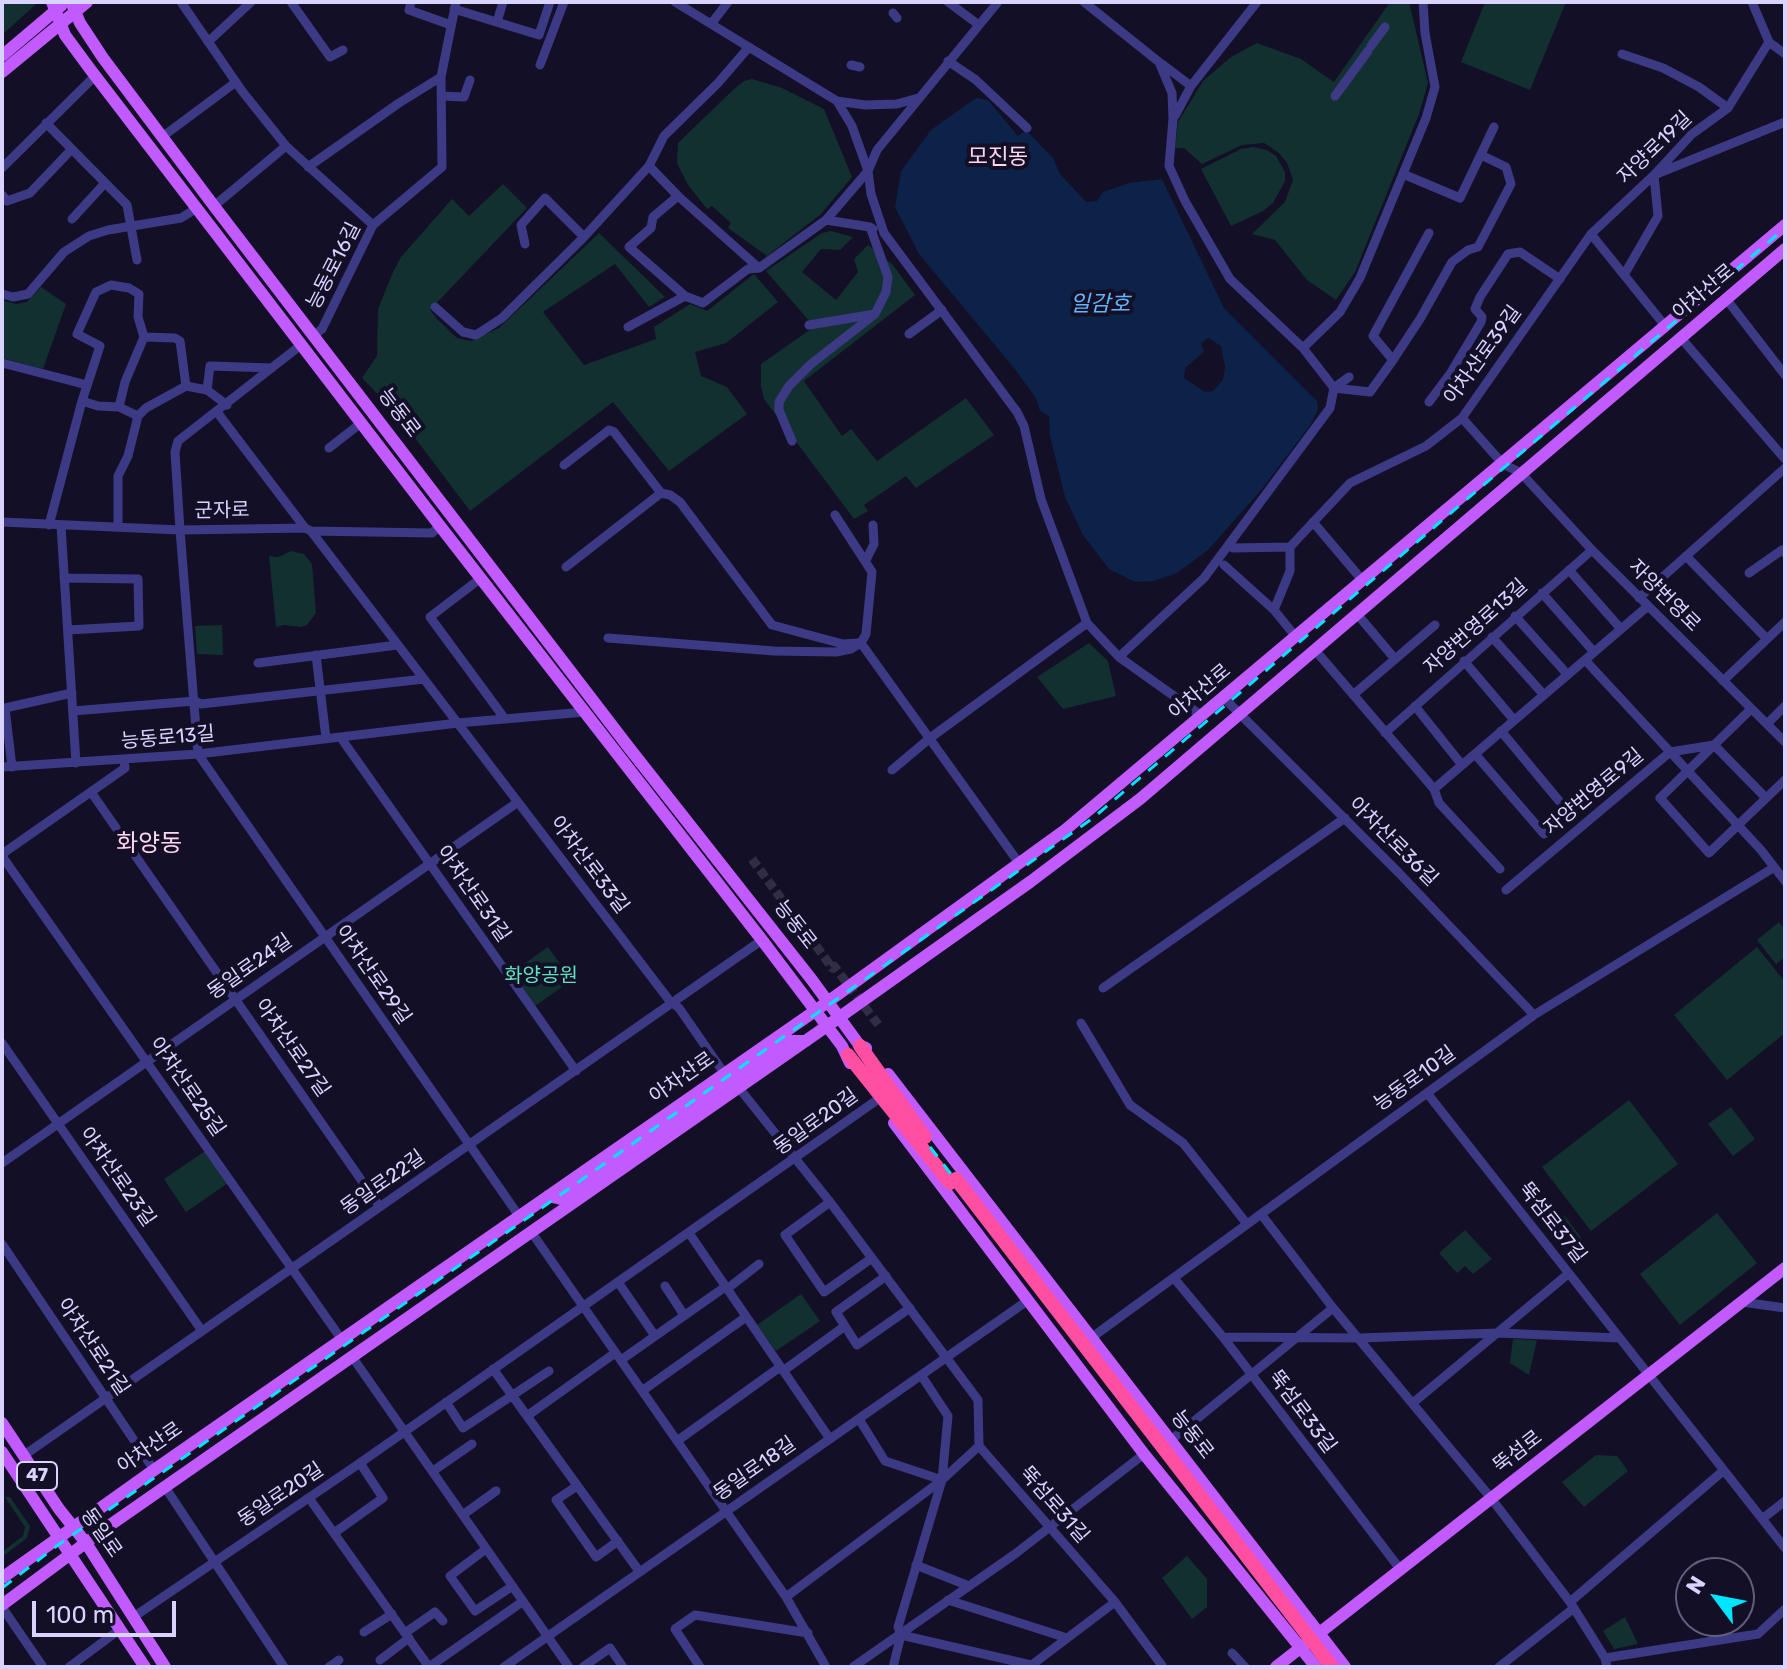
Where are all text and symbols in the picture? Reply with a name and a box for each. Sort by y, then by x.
street label: 자양로19길 [1613,107,1697,189]
district label: 모진동 [968,145,1028,171]
street label: 능동로16길 [302,219,366,313]
street label: 아차산로 [1668,259,1740,325]
water label: 일감호 [1070,292,1130,318]
street label: 아차산로39길 [1439,301,1527,409]
street label: 능동로 [373,384,425,442]
street label: 군자로 [194,499,250,523]
street label: 자양번영로 [1623,555,1705,637]
street label: 자양번영로13길 [1419,574,1533,680]
street label: 아차산로 [1164,659,1236,725]
street label: 능동로13길 [120,722,216,754]
street label: 자양번영로9길 [1539,744,1649,840]
street label: 아차산로36길 [1343,792,1443,892]
street label: 아차산로33길 [544,811,634,919]
district label: 화양동 [116,830,182,858]
street label: 아차산로31길 [431,841,515,947]
street label: 능동로 [769,896,821,954]
street label: 아차산로29길 [330,921,416,1029]
street label: 동일로24길 [203,929,297,1005]
park label: 화양공원 [504,964,578,988]
street label: 아차산로27길 [249,994,335,1102]
street label: 아차산로25길 [144,1033,230,1141]
street label: 능동로10길 [1370,1041,1460,1117]
street label: 아차산로 [645,1047,719,1109]
street label: 동일로20길 [769,1083,863,1161]
street label: 아차산로23길 [74,1123,160,1231]
street label: 동일로22길 [336,1145,430,1221]
street label: 뚝섬로37길 [1513,1178,1591,1268]
street label: 아차산로21길 [52,1294,134,1400]
street label: 뚝섬로33길 [1263,1366,1341,1458]
street label: 능동로 [1166,1406,1218,1464]
street label: 아차산로 [113,1417,187,1479]
street label: 뚝섬로 [1489,1426,1547,1478]
street label: 동일로18길 [709,1432,801,1506]
street label: 동일로20길 [234,1458,328,1532]
road number: 47 [17,1462,57,1490]
street label: 뚝섬로31길 [1014,1462,1094,1548]
street label: 동일로 [75,1504,127,1562]
north arrow [1675,1557,1755,1637]
text: N [1680,1571,1712,1599]
scale bar [36,1585,180,1635]
text: 100 m [46,1601,114,1629]

